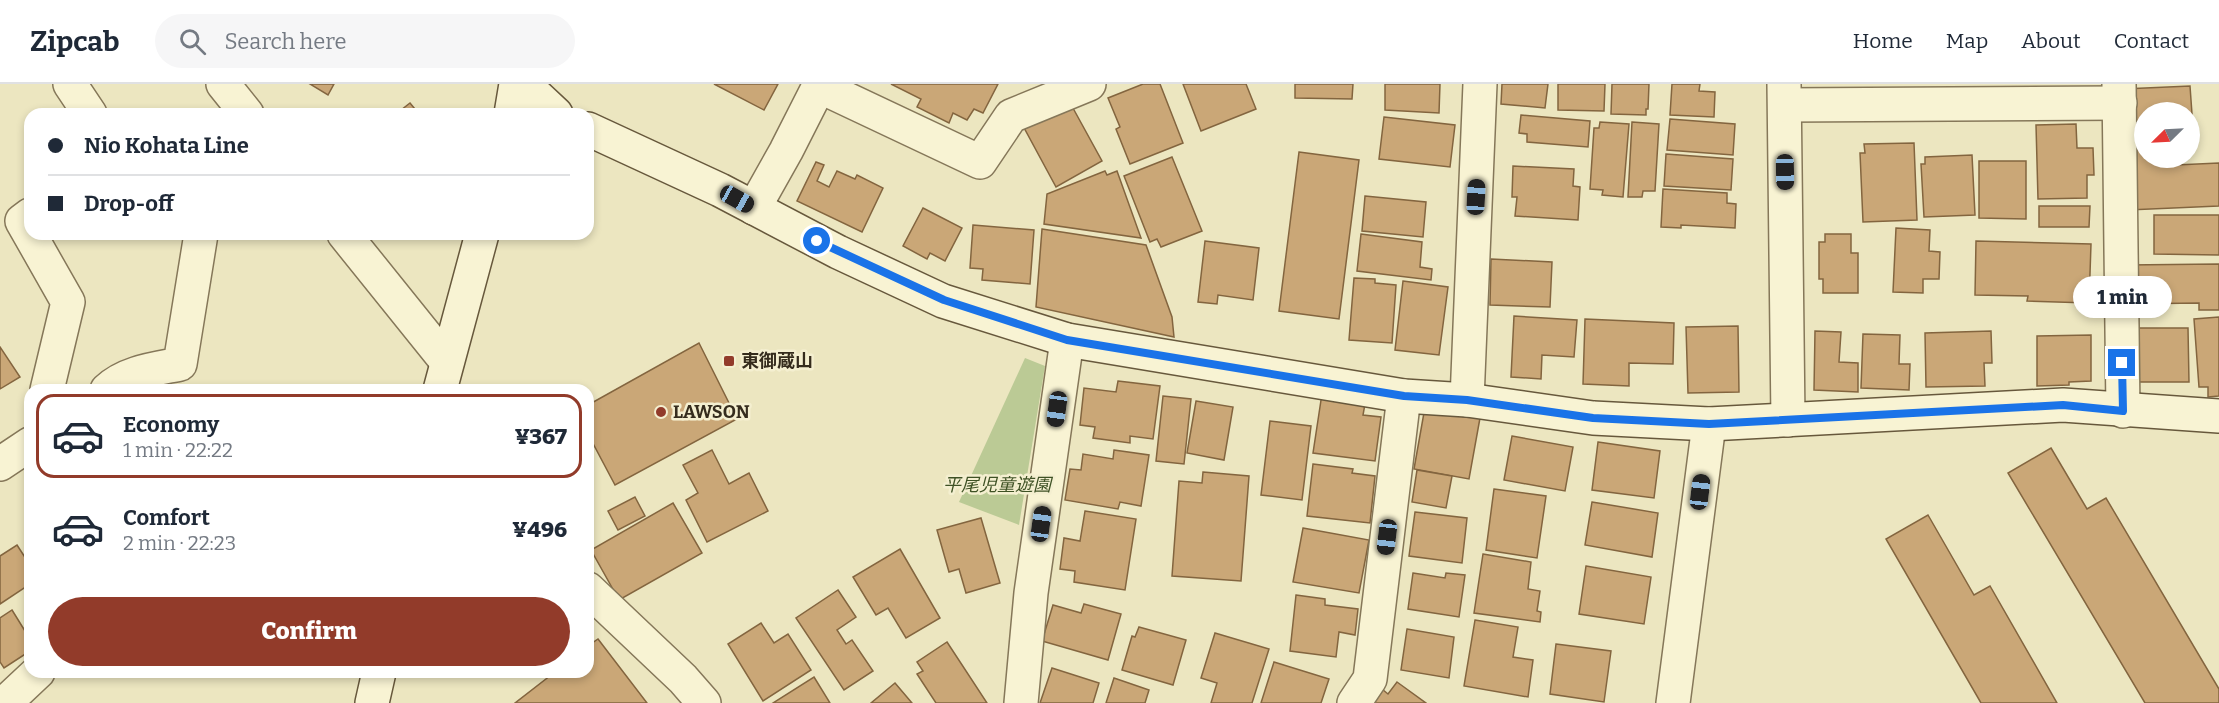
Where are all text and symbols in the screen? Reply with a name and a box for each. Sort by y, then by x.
search box [155,14,575,68]
text: Zipcab [30,25,119,58]
icon: search [176,25,209,58]
text: Search here [224,28,347,55]
text: Home [1853,28,1913,54]
text: Map [1946,28,1988,54]
text: About [2021,28,2081,54]
text: Contact [2114,28,2189,54]
north arrow [2134,102,2200,168]
map controls [2134,102,2200,168]
text: Nio Kohata Line [84,132,249,159]
car [1776,154,1794,190]
car [1466,179,1486,215]
car [717,182,757,216]
text: Drop-off [84,190,174,217]
route start [803,227,830,254]
callout: 1 min [2072,276,2172,318]
text: 1 min [2097,285,2148,309]
route end [2108,349,2135,376]
place label: 東御蔵山 [741,350,813,372]
marker: 東御蔵山 [722,354,736,368]
car [1046,390,1068,428]
place label: LAWSON [673,401,750,423]
marker: LAWSON [654,405,668,419]
icon: car [51,409,105,463]
text: Economy [123,411,219,438]
text: ¥367 [515,423,567,450]
text: 1 min · 22:22 [123,438,233,462]
car [1689,473,1711,511]
park label: 平尾児童遊園 [943,474,1054,496]
icon: car [51,502,105,556]
text: Comfort [123,504,210,531]
car [1030,505,1052,543]
text: ¥496 [512,516,567,543]
car [1376,518,1398,556]
text: 2 min · 22:23 [123,531,236,555]
button: Confirm [48,597,570,666]

